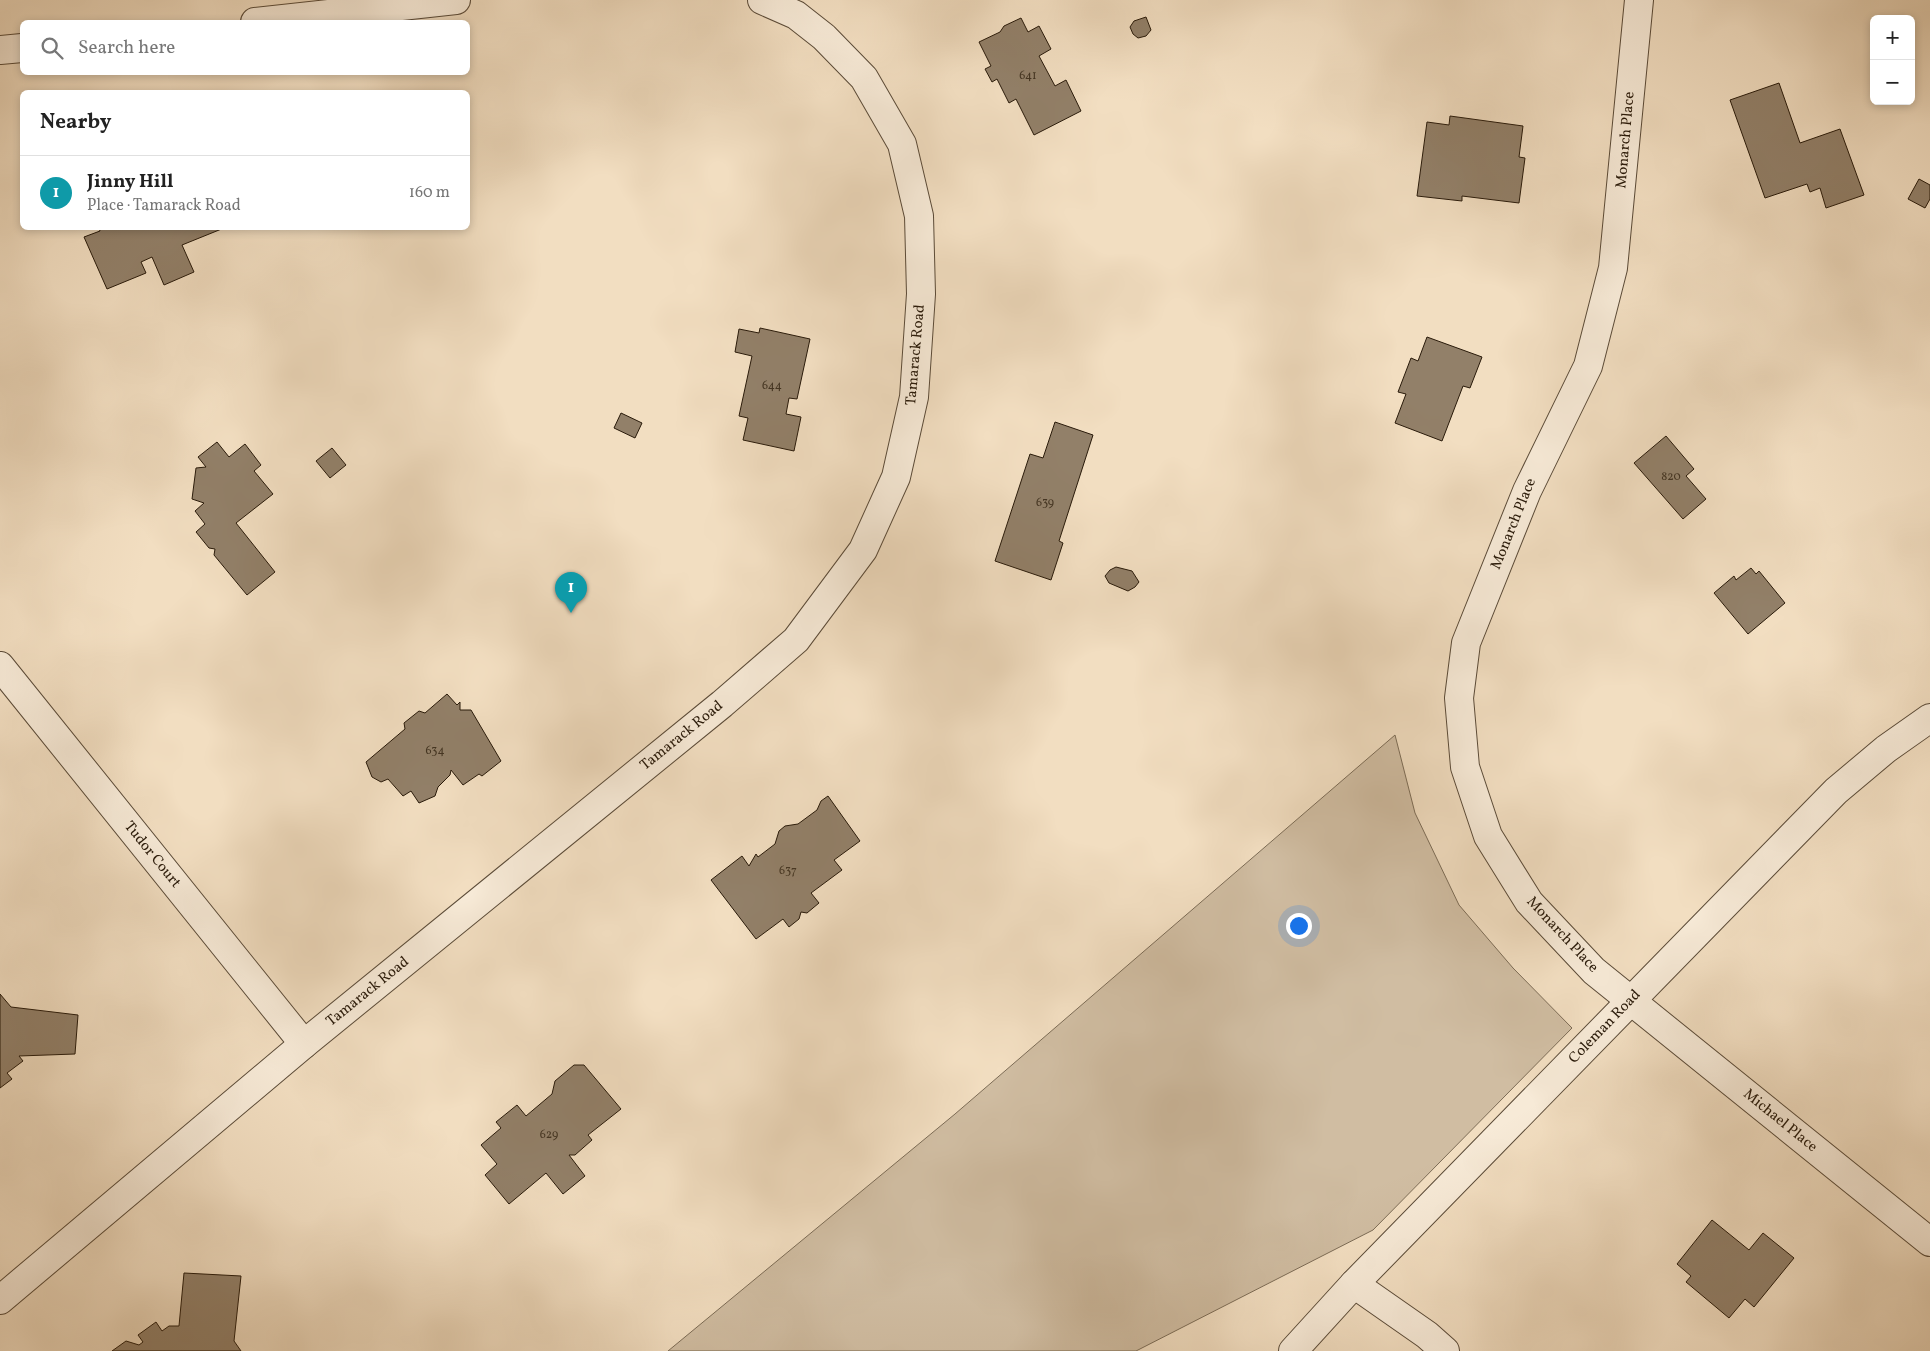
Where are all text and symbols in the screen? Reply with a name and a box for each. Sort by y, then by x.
map controls [1870,15,1915,105]
button: + [1870,15,1915,60]
search box [20,20,470,75]
icon: search [38,34,66,62]
text: Search here [78,35,175,61]
button: − [1870,60,1915,105]
house number: 641 [1019,68,1037,84]
street label: Monarch Place [1611,91,1641,189]
text: Nearby [40,108,111,137]
text: Jinny Hill [87,169,173,195]
text: 1 [53,182,59,204]
text: 160 m [409,182,450,204]
text: Place · Tamarack Road [87,195,241,217]
street label: Tamarack Road [901,304,931,406]
house number: 644 [762,378,782,394]
house number: 820 [1661,469,1681,485]
street label: Monarch Place [1486,475,1542,573]
house number: 639 [1036,495,1054,511]
pin: 1 [555,572,587,613]
street label: Tamarack Road [636,696,728,776]
house number: 634 [425,743,445,759]
street label: Tudor Court [119,817,185,893]
house number: 637 [779,863,797,879]
street label: Monarch Place [1521,892,1603,978]
your location [1286,913,1312,939]
street label: Tamarack Road [322,952,414,1032]
street label: Coleman Road [1564,985,1646,1069]
street label: Michael Place [1738,1084,1822,1158]
house number: 629 [540,1127,558,1143]

